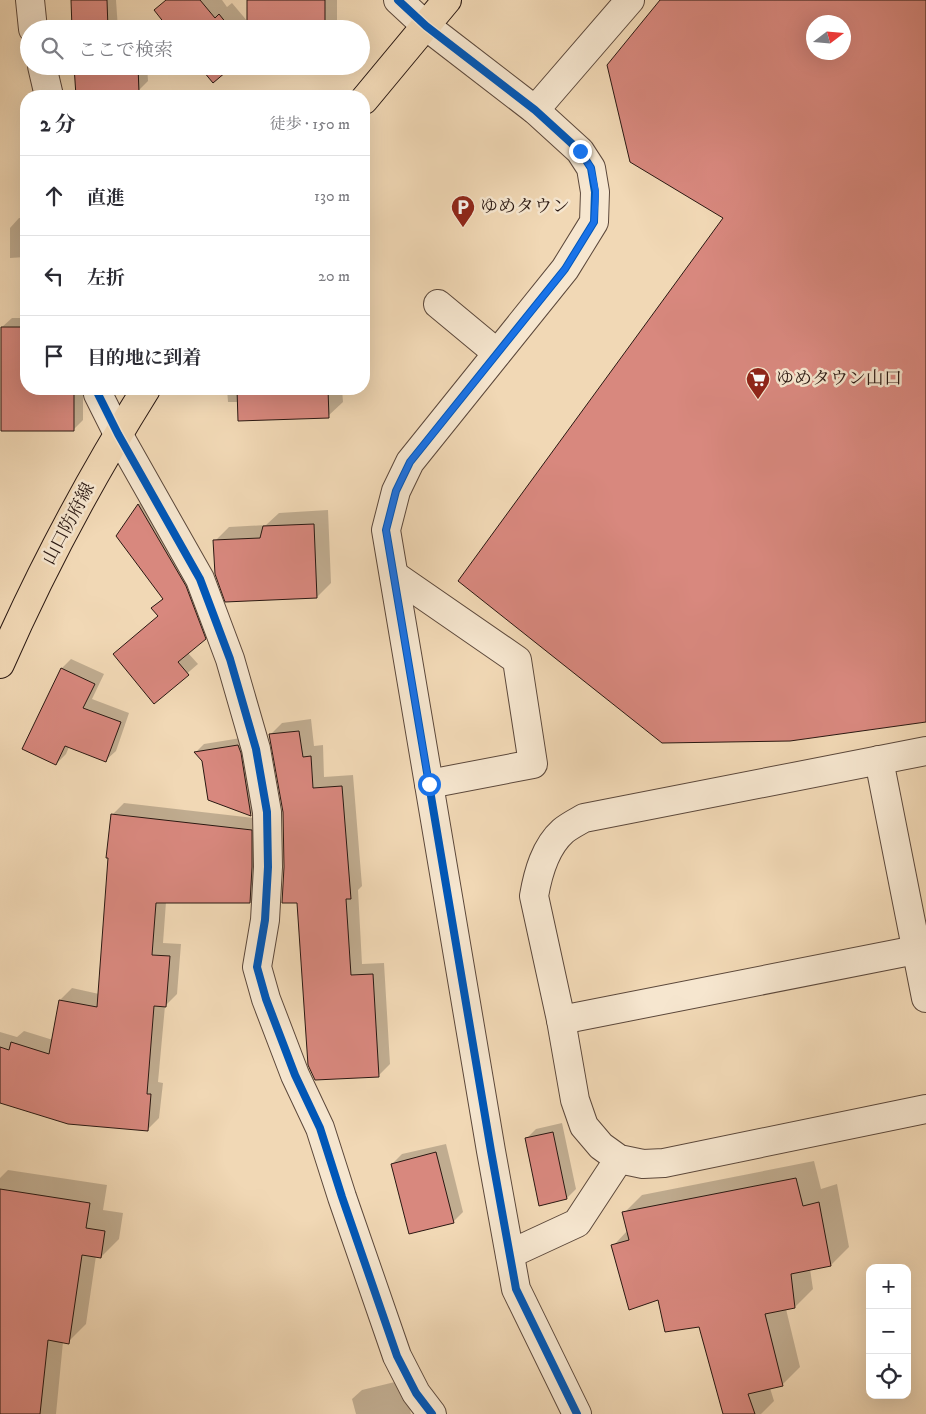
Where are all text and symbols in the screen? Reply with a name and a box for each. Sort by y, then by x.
north arrow [806,15,851,60]
search box [20,20,370,75]
icon: search [38,34,66,62]
text: ここで検索 [78,39,173,62]
text: 2 分 [40,112,76,138]
text: 徒歩 · 150 m [269,114,350,134]
route end [569,140,592,163]
icon: ahead [40,182,68,210]
text: 130 m [314,186,350,206]
text: 直進 [87,187,125,210]
parking icon: ゆめタウン [450,194,476,228]
place label: ゆめタウン [480,196,570,218]
icon: left [40,262,68,290]
text: 20 m [318,266,350,286]
text: 左折 [87,267,125,290]
icon: arrive [40,342,68,370]
text: 目的地に到着 [87,347,201,370]
supermarket icon: ゆめタウン山口 [745,366,771,400]
place label: ゆめタウン山口 [776,368,902,390]
street label: 山口防府線 [38,479,100,569]
route start [418,773,441,796]
map controls [866,1264,911,1399]
button: + [866,1264,911,1309]
button: − [866,1309,911,1354]
button: locate [866,1354,911,1399]

